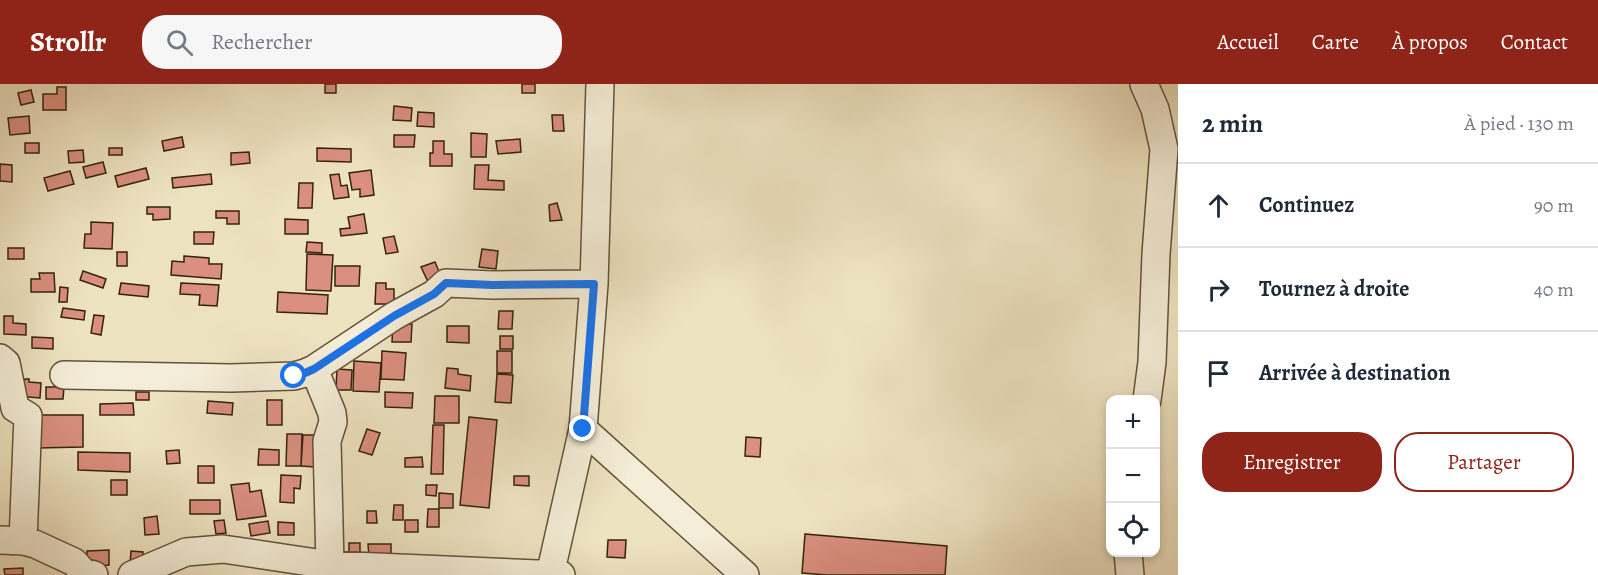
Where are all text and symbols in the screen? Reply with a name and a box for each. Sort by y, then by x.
search box [142,15,562,69]
text: Strollr [30,23,106,61]
icon: search [163,26,196,59]
text: Rechercher [211,27,312,57]
text: Accueil [1217,28,1279,56]
text: Carte [1312,28,1359,56]
text: À propos [1392,28,1468,56]
text: Contact [1501,28,1568,56]
text: 2 min [1202,106,1263,141]
text: À pied · 130 m [1464,110,1574,137]
icon: ahead [1202,189,1235,222]
text: Continuez [1259,190,1354,220]
text: 90 m [1534,192,1574,219]
icon: right [1202,273,1235,306]
text: Tournez à droite [1259,274,1410,304]
text: 40 m [1534,276,1574,303]
icon: arrive [1202,357,1235,390]
text: Arrivée à destination [1259,358,1450,388]
route start [280,362,306,388]
map controls [1106,395,1160,557]
button: + [1106,395,1160,449]
route end [569,415,595,441]
button: Enregistrer [1202,432,1382,492]
button: Partager [1394,432,1574,492]
button: − [1106,449,1160,503]
button: locate [1106,503,1160,557]

